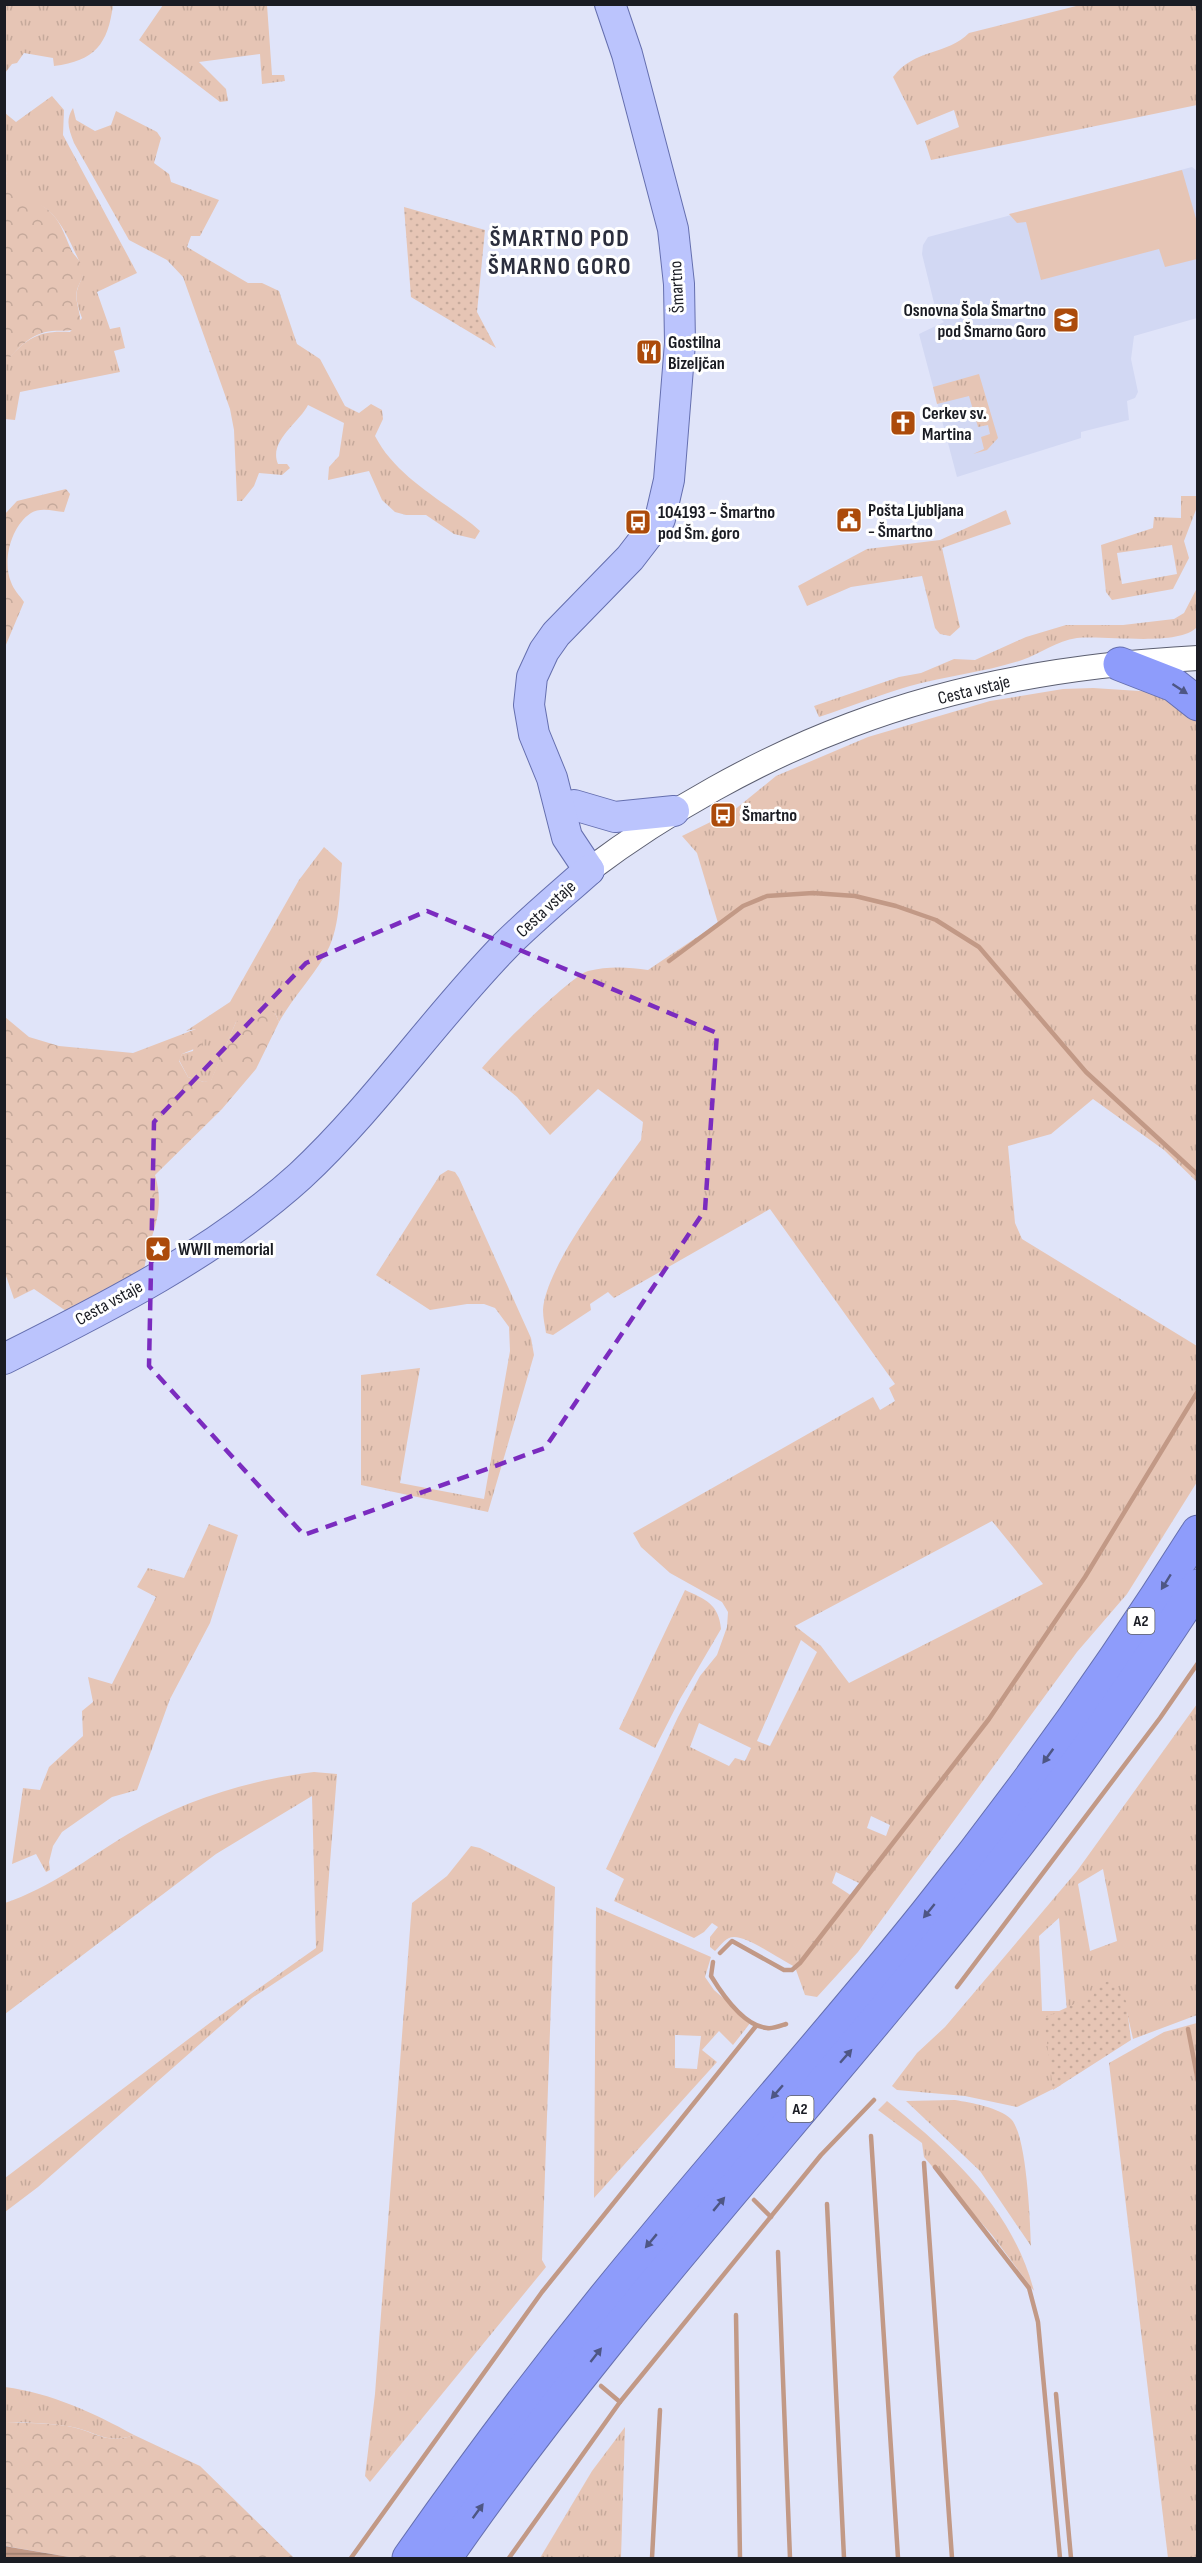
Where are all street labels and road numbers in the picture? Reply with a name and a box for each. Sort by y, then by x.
street label: Šmartno [665,260,689,314]
street label: Cesta vstaje [936,671,1012,709]
street label: Cesta vstaje [512,876,580,942]
street label: Cesta vstaje [72,1276,146,1330]
road number: A2 [1128,1608,1154,1634]
road number: A2 [786,2096,814,2122]

